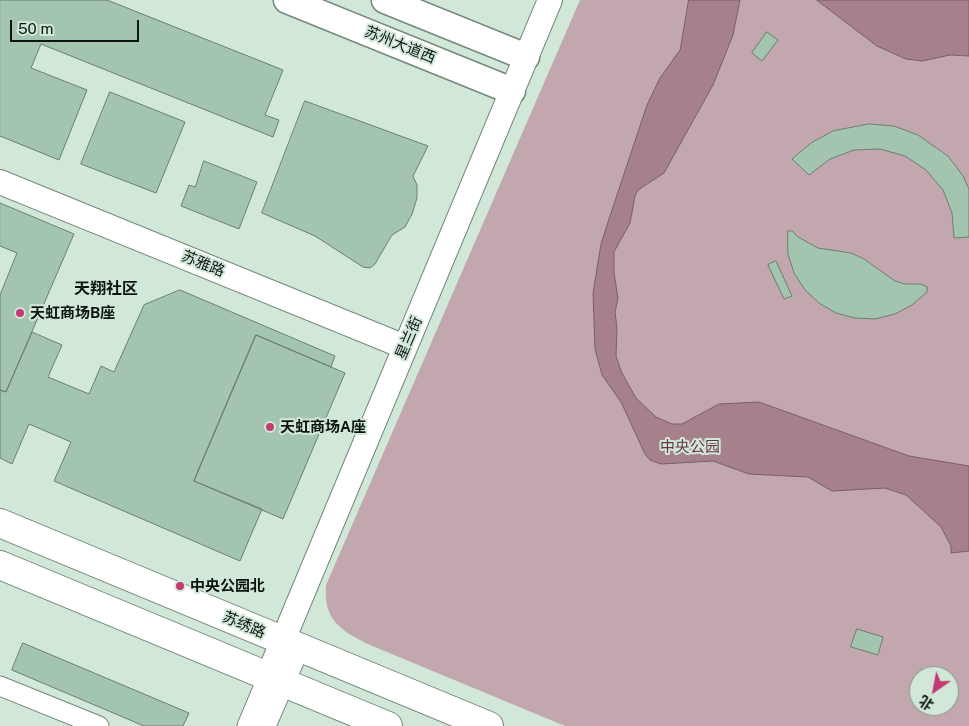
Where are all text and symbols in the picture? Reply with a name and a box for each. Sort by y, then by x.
scale bar [12,10,141,42]
text: 50 m [18,20,53,37]
street label: 苏州大道西 [362,23,438,67]
street label: 苏雅路 [179,247,227,281]
district label: 天翔社区 [74,279,138,299]
place label: 天虹商场B座 [30,304,115,322]
marker: 天虹商场B座 [14,307,26,319]
street label: 星兰街 [392,314,426,362]
place label: 天虹商场A座 [280,418,366,436]
marker: 天虹商场A座 [264,421,276,433]
park label: 中央公园 [660,438,720,456]
place label: 中央公园北 [190,577,265,595]
marker: 中央公园北 [174,580,186,592]
street label: 苏绣路 [220,608,268,642]
north arrow [909,666,959,716]
text: 北 [916,692,937,713]

